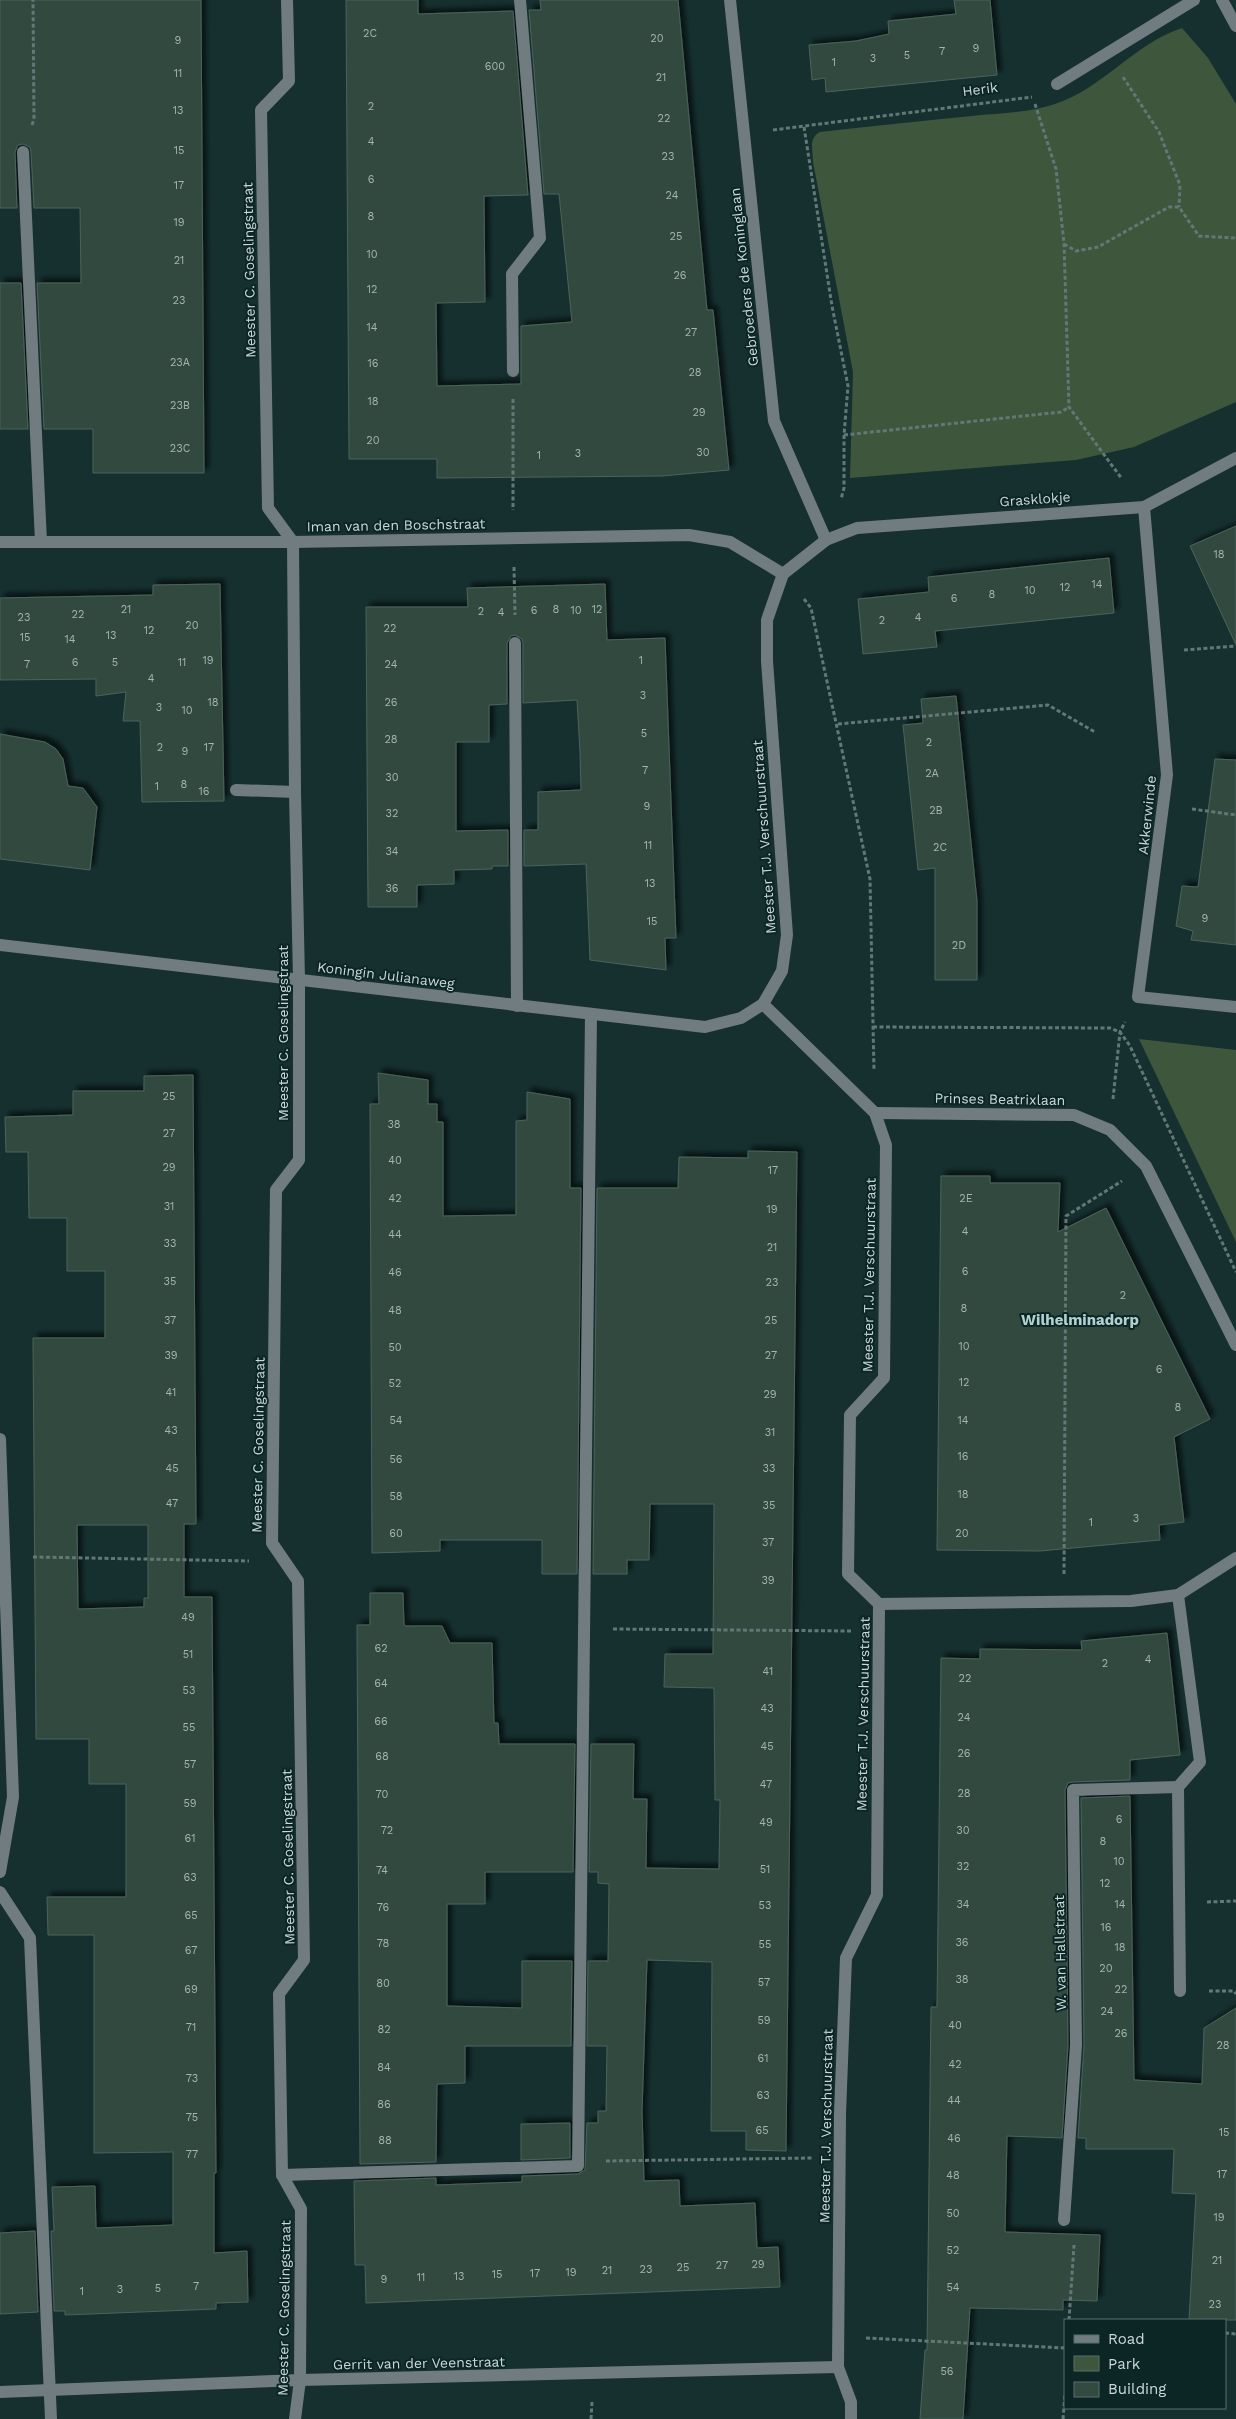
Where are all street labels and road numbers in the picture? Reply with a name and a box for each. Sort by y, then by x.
street label: Herik [961,79,999,99]
street label: Meester C. Goselingstraat [239,182,259,358]
street label: Gebroeders de Koninglaan [727,187,761,367]
street label: Grasklokje [999,489,1071,509]
street label: Iman van den Boschstraat [306,515,486,535]
street label: Meester T.J. Verschuurstraat [749,739,779,934]
street label: Akkerwinde [1135,775,1159,855]
street label: Meester C. Goselingstraat [275,945,291,1121]
street label: Koningin Julianaweg [316,959,456,991]
street label: Prinses Beatrixlaan [935,1090,1065,1108]
street label: Meester T.J. Verschuurstraat [859,1178,879,1372]
street label: Meester C. Goselingstraat [248,1357,268,1533]
street label: Meester T.J. Verschuurstraat [853,1617,873,1811]
street label: Meester C. Goselingstraat [278,1769,298,1945]
street label: W. van Hallstraat [1051,1895,1069,2011]
street label: Meester T.J. Verschuurstraat [816,2029,836,2223]
street label: Meester C. Goselingstraat [274,2220,294,2396]
street label: Gerrit van der Veenstraat [333,2353,505,2373]

